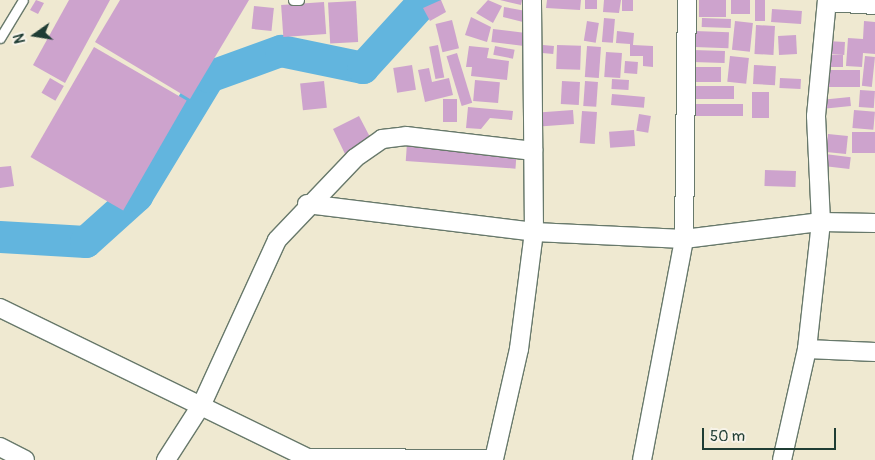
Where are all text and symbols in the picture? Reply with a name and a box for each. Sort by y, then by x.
north arrow [10,10,60,60]
text: N [11,32,29,45]
scale bar [705,418,839,450]
text: 50 m [710,427,745,446]

